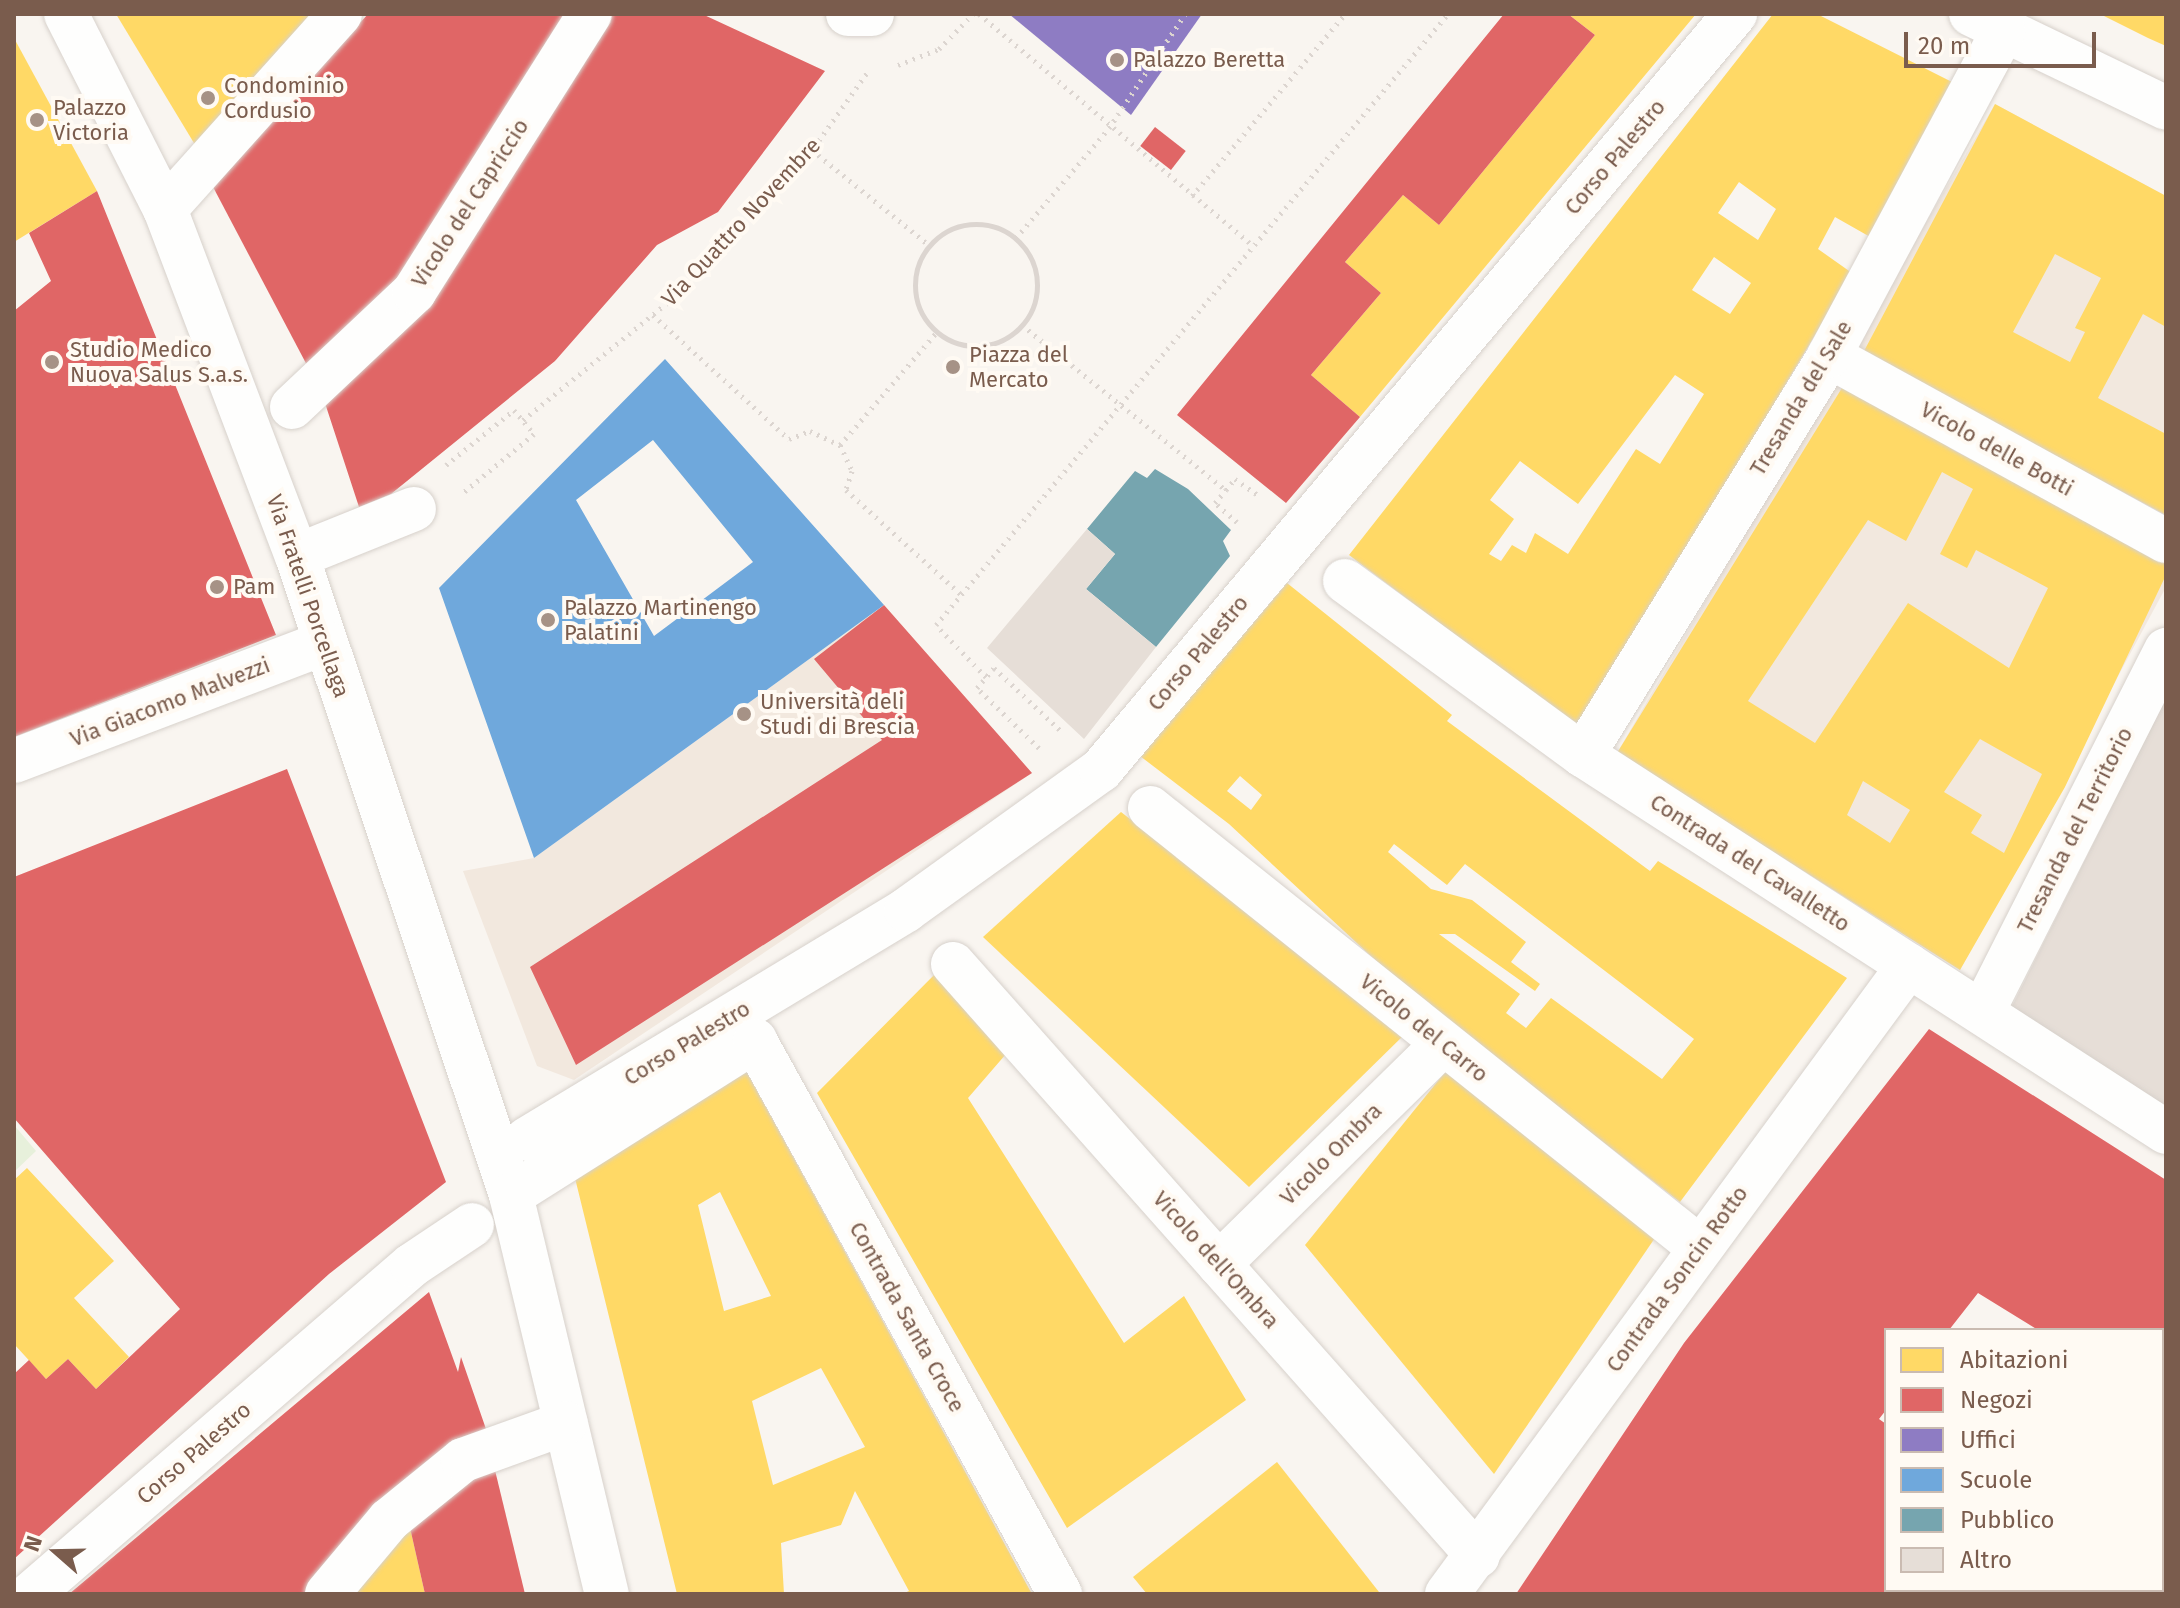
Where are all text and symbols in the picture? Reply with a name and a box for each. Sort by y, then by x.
scale bar [1908,16,2100,66]
text: 20 m [1918,32,1970,60]
place label: Palazzo Beretta [1133,47,1285,73]
marker: Palazzo Beretta [1108,51,1126,69]
place label: Condominio Cordusio [224,72,345,124]
marker: Condominio Cordusio [199,89,217,107]
place label: Palazzo Victoria [53,94,129,146]
street label: Corso Palestro [1559,94,1671,220]
marker: Palazzo Victoria [28,111,46,129]
street label: Vicolo del Capriccio [406,114,534,292]
street label: Via Quattro Novembre [656,132,826,312]
street label: Tresanda del Sale [1744,316,1858,480]
place label: Studio Medico Nuova Salus S.a.s. [70,336,248,388]
place label: Piazza del Mercato [969,341,1068,392]
marker: Studio Medico Nuova Salus S.a.s. [41,351,63,373]
marker: Piazza del Mercato [944,358,962,376]
street label: Vicolo delle Botti [1916,396,2078,502]
street label: Via Fratelli Porcellaga [261,491,355,701]
place label: Pam [233,574,275,600]
marker: Pam [208,578,226,596]
street label: Corso Palestro [1142,590,1254,716]
place label: Palazzo Martinengo Palatini [564,594,757,646]
marker: Palazzo Martinengo Palatini [539,611,557,629]
street label: Via Giacomo Malvezzi [66,652,274,752]
place label: Università deli Studi di Brescia [760,688,915,740]
marker: Università deli Studi di Brescia [735,705,753,723]
street label: Tresanda del Territorio [2012,723,2138,937]
street label: Contrada del Cavalletto [1645,789,1855,937]
street label: Vicolo del Carro [1355,968,1493,1088]
street label: Corso Palestro [619,995,755,1091]
street label: Vicolo Ombra [1275,1098,1387,1210]
street label: Contrada Soncin Rotto [1601,1181,1753,1377]
street label: Vicolo dell'Ombra [1147,1186,1285,1334]
street label: Contrada Santa Croce [844,1217,970,1417]
legend [1884,1328,2164,1592]
text: Abitazioni [1960,1346,2068,1374]
text: Negozi [1960,1386,2033,1414]
street label: Corso Palestro [132,1396,256,1510]
text: Uffici [1960,1426,2016,1454]
text: Scuole [1960,1466,2032,1494]
text: Pubblico [1960,1506,2055,1534]
north arrow [16,1512,96,1592]
text: N [18,1532,48,1555]
text: Altro [1960,1546,2012,1574]

